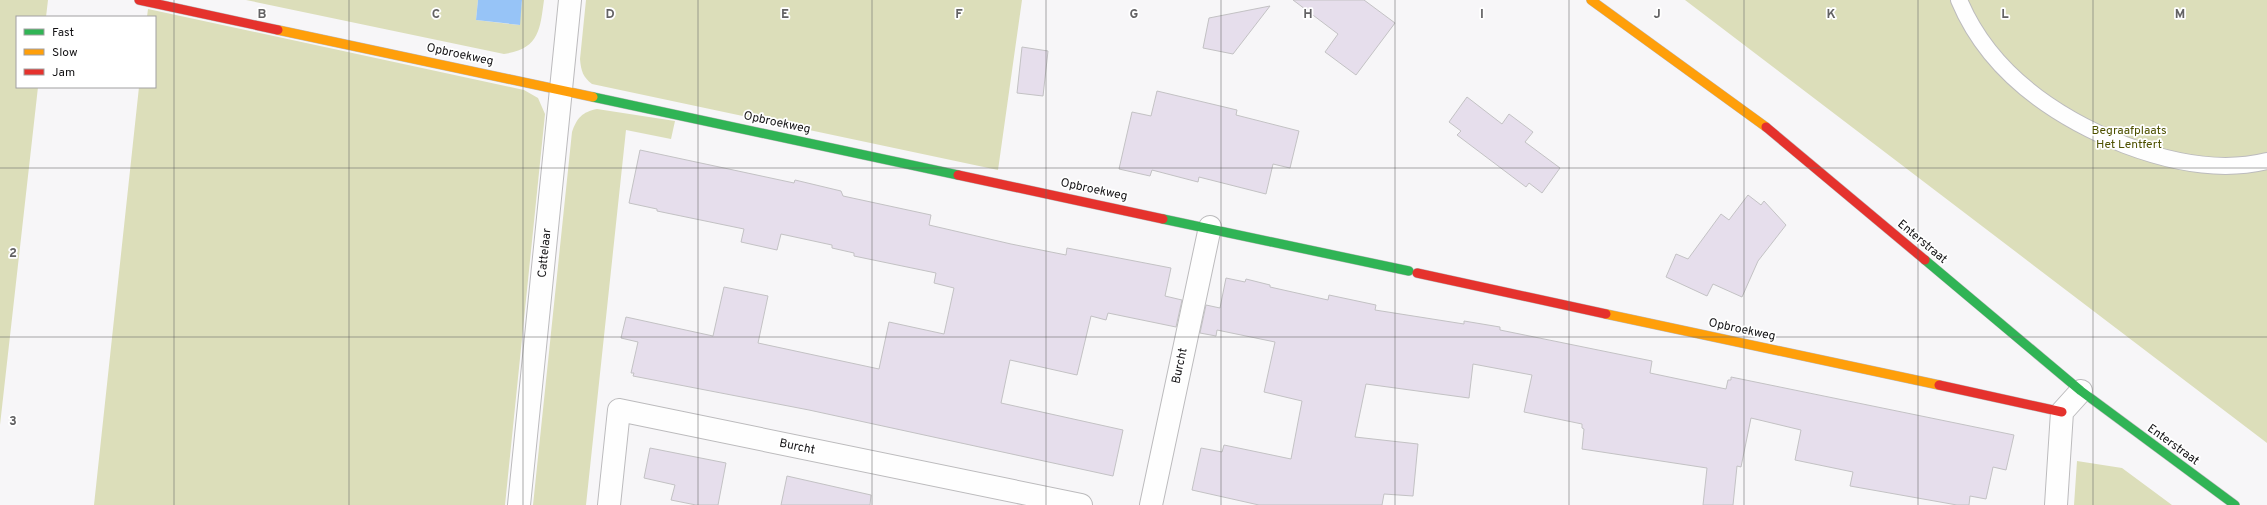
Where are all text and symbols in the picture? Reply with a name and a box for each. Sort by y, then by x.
text: B [258,7,267,23]
text: C [432,7,440,23]
text: D [605,7,615,23]
text: E [781,7,789,23]
text: F [955,7,963,23]
text: G [1130,7,1139,23]
text: H [1303,7,1313,23]
text: I [1480,7,1484,23]
text: J [1653,7,1661,23]
text: K [1826,7,1836,23]
text: L [2001,7,2009,23]
text: M [2175,7,2185,23]
legend [16,16,156,88]
text: Fast [52,25,74,41]
street label: Opbroekweg [425,40,495,70]
text: Slow [52,45,78,61]
text: Jam [52,65,75,81]
street label: Opbroekweg [742,108,812,138]
park label: Begraafplaats Het Lentfert [2091,123,2167,153]
street label: Opbroekweg [1059,175,1129,205]
street label: Enterstraat [1894,216,1950,268]
street label: Cattelaar [534,227,556,279]
text: 2 [9,246,17,262]
street label: Opbroekweg [1707,315,1777,345]
street label: Burcht [1168,347,1192,385]
text: 3 [9,414,17,430]
street label: Enterstraat [2144,421,2202,469]
street label: Burcht [778,435,816,459]

